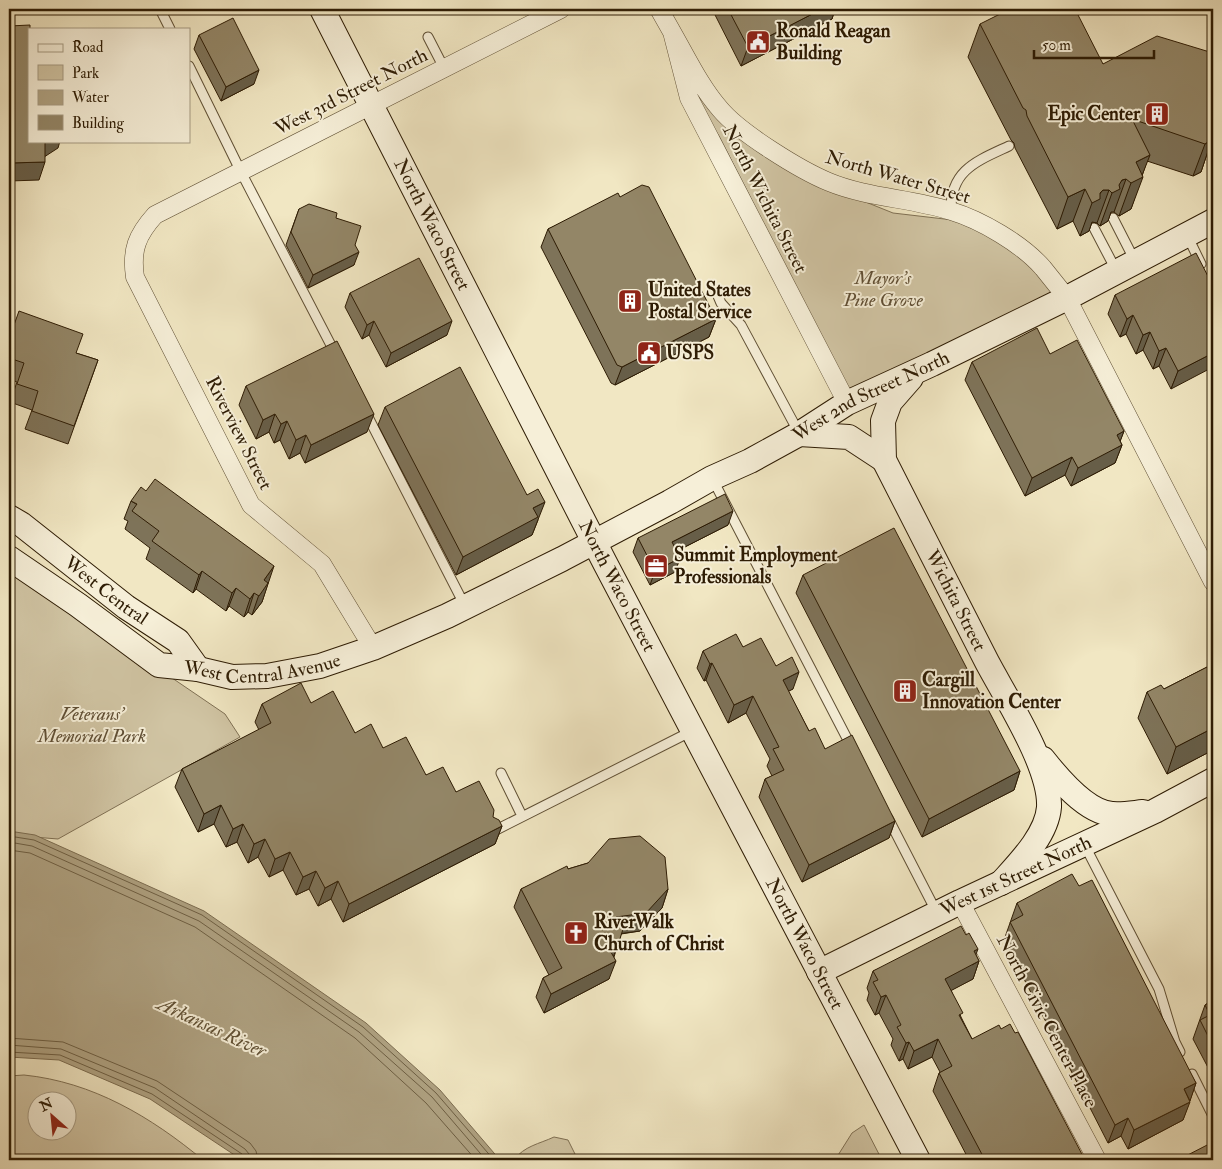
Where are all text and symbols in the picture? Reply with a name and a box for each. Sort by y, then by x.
place label: Ronald Reagan Building [776,19,891,66]
legend [28,28,190,142]
scale bar [1034,28,1154,60]
public building icon: Ronald Reagan Building [745,29,771,55]
text: 50 m [1042,36,1071,55]
text: Road [72,38,104,57]
street label: West 3rd Street North [270,43,432,141]
text: Park [72,64,99,83]
text: Water [71,88,109,107]
building icon: Epic Center [1144,101,1170,127]
place label: Epic Center [1047,102,1141,127]
text: Building [72,114,124,133]
street label: North Wichita Street [717,121,813,277]
street label: North Water Street [823,145,973,209]
street label: North Waco Street [388,154,476,295]
park label: Mayor's Pine Grove [842,266,924,312]
place label: United States Postal Service [648,278,752,324]
building icon: United States Postal Service [617,288,643,314]
public building icon: USPS [636,340,662,366]
place label: USPS [666,341,714,365]
street label: West 2nd Street North [787,345,953,448]
street label: Riverview Street [200,372,278,494]
street label: North Waco Street [573,516,661,656]
place label: Summit Employment Professionals [674,543,838,589]
street label: Wichita Street [920,545,992,655]
street label: West Central [58,550,153,630]
office icon: Summit Employment Professionals [643,553,669,579]
street label: West Central Avenue [182,648,344,689]
place label: Cargill Innovation Center [922,668,1062,714]
building icon: Cargill Innovation Center [892,678,918,704]
park label: Veterans’ Memorial Park [37,702,146,748]
street label: West 1st Street North [935,830,1095,922]
street label: North Waco Street [760,874,849,1014]
place label: RiverWalk Church of Christ [594,910,725,956]
church icon: RiverWalk Church of Christ [563,920,589,946]
street label: North Civic Center Place [991,930,1103,1112]
water label: Arkansas River [152,990,272,1064]
north arrow [28,1092,78,1142]
text: N [36,1094,56,1116]

